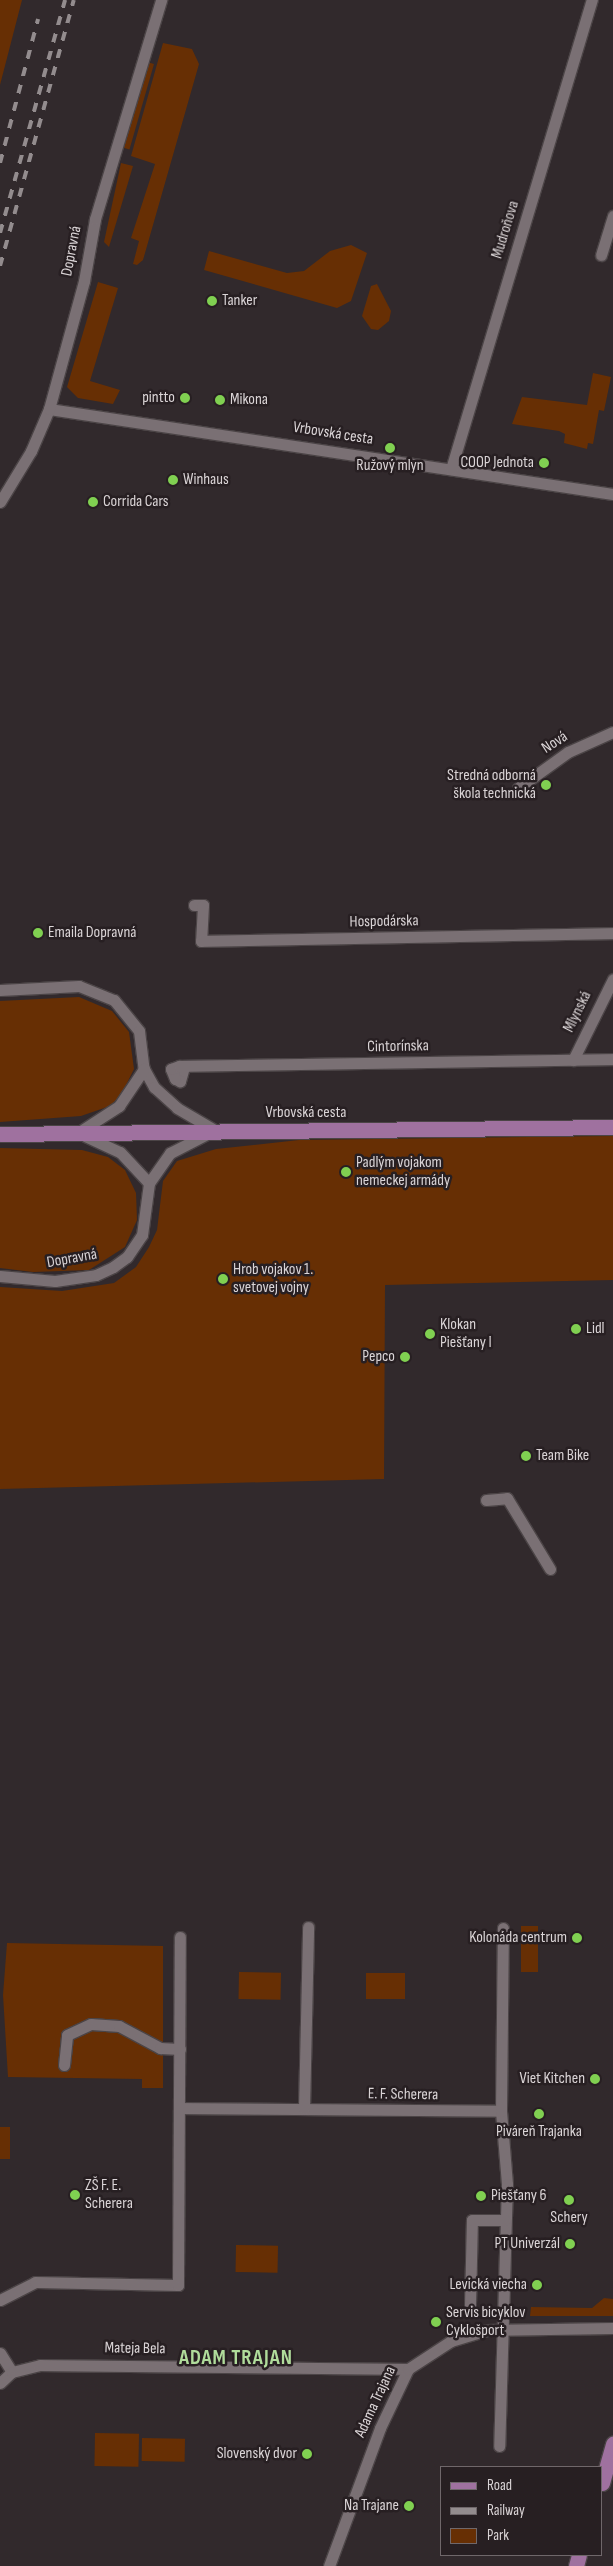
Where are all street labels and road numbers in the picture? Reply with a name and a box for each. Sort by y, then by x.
street label: Mudroňova [488,199,524,261]
street label: Dopravná [58,224,86,278]
street label: Vrbovská cesta [292,418,374,450]
street label: Nová [539,728,571,758]
street label: Hospodárska [349,912,419,932]
street label: Mlynská [560,988,596,1036]
street label: Cintorínska [367,1037,429,1057]
street label: Vrbovská cesta [266,1103,346,1123]
street label: Dopravná [45,1245,99,1273]
street label: E. F. Scherera [368,2085,438,2105]
street label: Mateja Bela [104,2339,166,2359]
street label: Adama Trajana [351,2363,401,2441]

